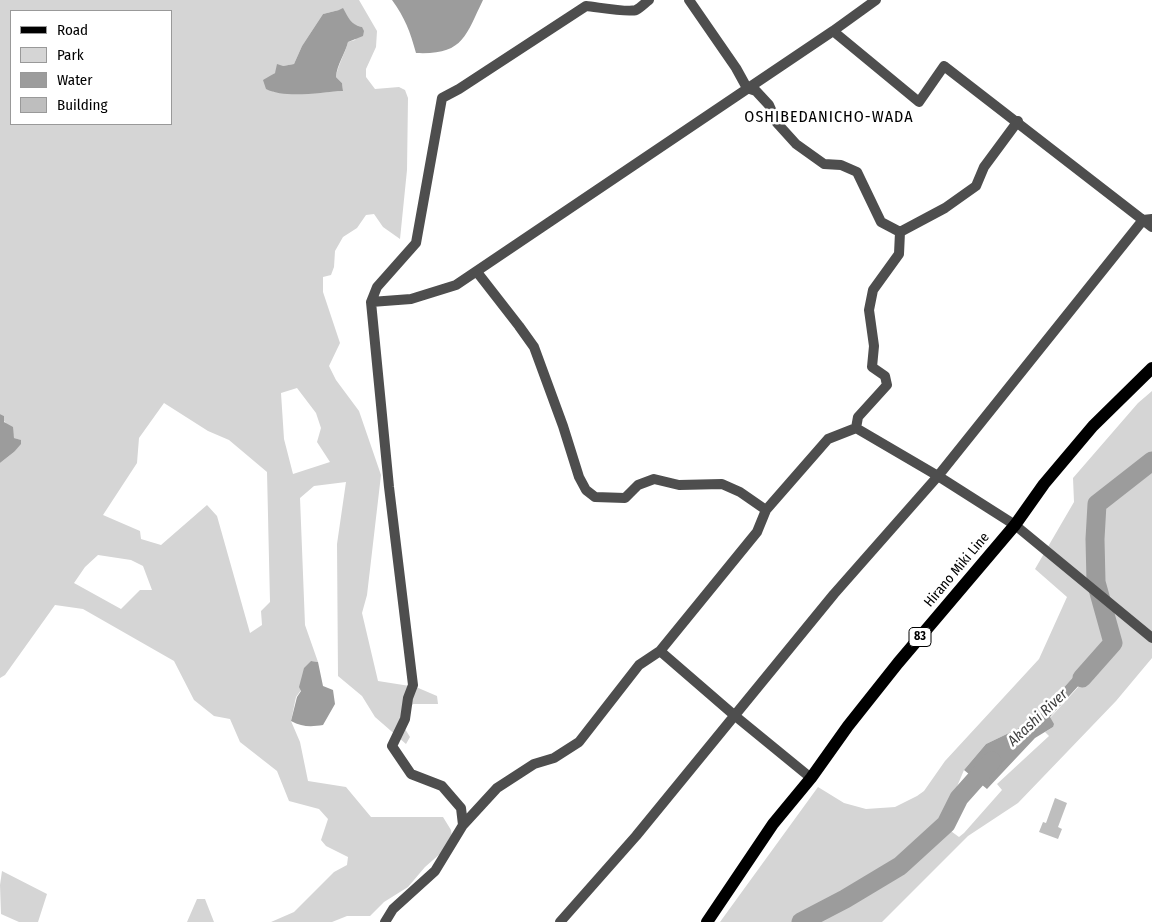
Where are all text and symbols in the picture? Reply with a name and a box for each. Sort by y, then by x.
legend [10,10,172,125]
text: Road [57,21,88,39]
text: Park [57,46,84,64]
text: Water [57,71,92,89]
text: Building [57,96,108,114]
district label: OSHIBEDANICHO-WADA [742,108,916,128]
street label: Hirano Miki Line [921,529,993,611]
road number: 83 [909,628,931,646]
water label: Akashi River [1004,686,1072,750]

